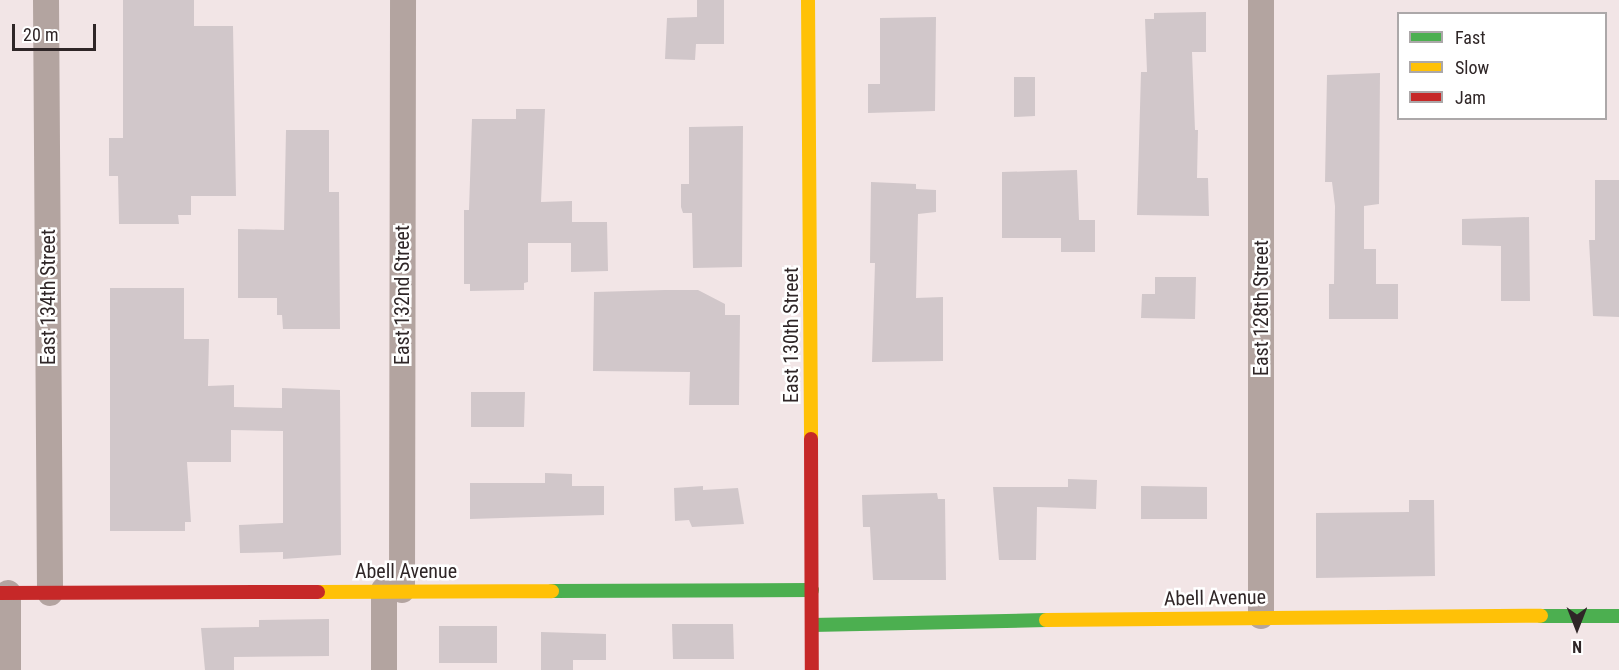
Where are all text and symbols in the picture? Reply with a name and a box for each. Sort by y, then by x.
scale bar [15,12,99,50]
legend [1397,12,1607,120]
text: 20 m [23,24,58,45]
text: Fast [1455,27,1486,48]
text: Slow [1455,57,1489,78]
text: Jam [1455,87,1486,108]
street label: East 132nd Street [390,225,414,365]
street label: East 134th Street [36,229,60,365]
street label: East 128th Street [1249,240,1273,376]
street label: East 130th Street [779,267,803,403]
street label: Abell Avenue [355,559,457,583]
street label: Abell Avenue [1164,585,1266,611]
north arrow [1547,598,1607,658]
text: N [1572,637,1582,656]

